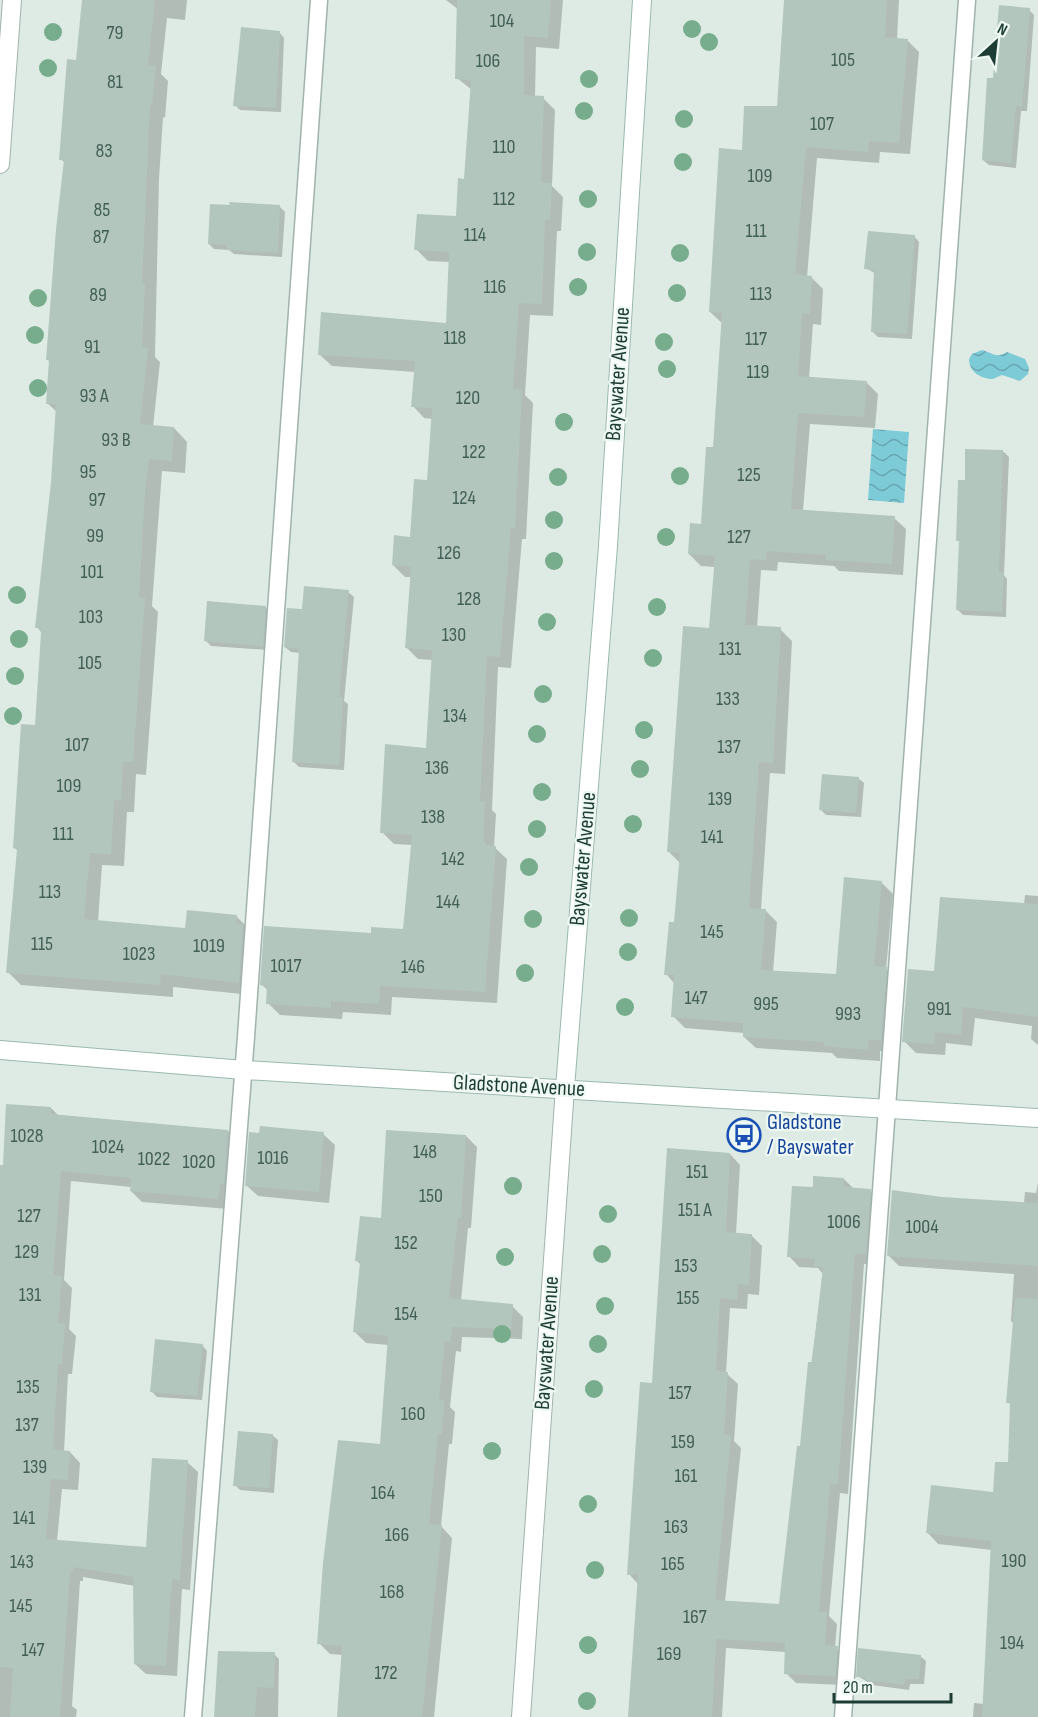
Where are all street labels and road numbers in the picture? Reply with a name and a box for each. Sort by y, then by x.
street label: Bayswater Avenue [600,306,636,442]
street label: Bayswater Avenue [564,791,602,927]
street label: Gladstone Avenue [452,1069,586,1103]
street label: Bayswater Avenue [529,1275,565,1411]

